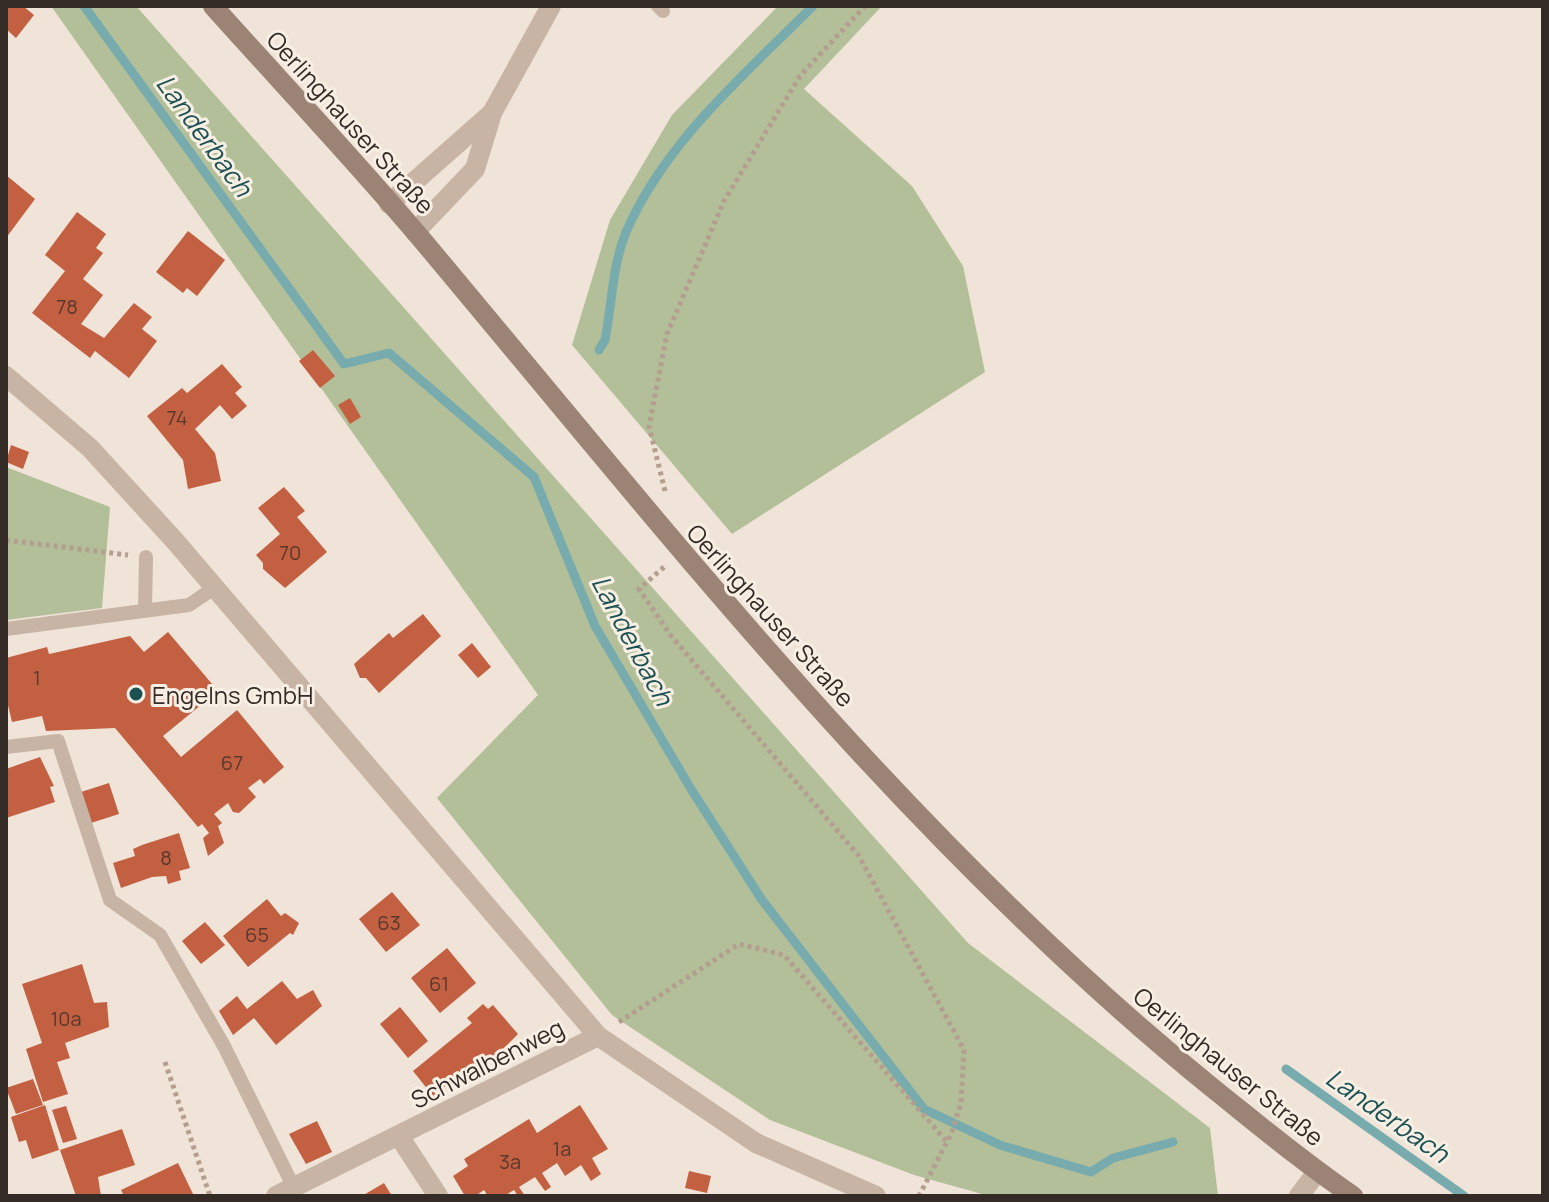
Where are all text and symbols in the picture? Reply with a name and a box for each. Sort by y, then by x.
street label: Oerlinghauser Straße [260,23,442,221]
water label: Landerbach [148,67,262,205]
house number: 78 [56,293,78,320]
house number: 74 [166,404,188,431]
street label: Oerlinghauser Straße [680,516,862,714]
house number: 70 [279,539,301,566]
water label: Landerbach [584,569,683,713]
house number: 1 [33,664,41,691]
place label: Engelns GmbH [152,678,313,711]
marker: Engelns GmbH [127,685,145,703]
house number: 67 [221,749,243,776]
house number: 8 [160,844,172,871]
house number: 63 [377,909,401,936]
house number: 65 [245,921,269,948]
house number: 61 [429,970,449,997]
street label: Oerlinghauser Straße [1127,979,1331,1153]
house number: 10a [50,1005,82,1032]
street label: Schwalbenweg [405,1010,569,1116]
water label: Landerbach [1319,1059,1458,1172]
house number: 1a [553,1135,571,1162]
house number: 3a [499,1148,521,1175]

